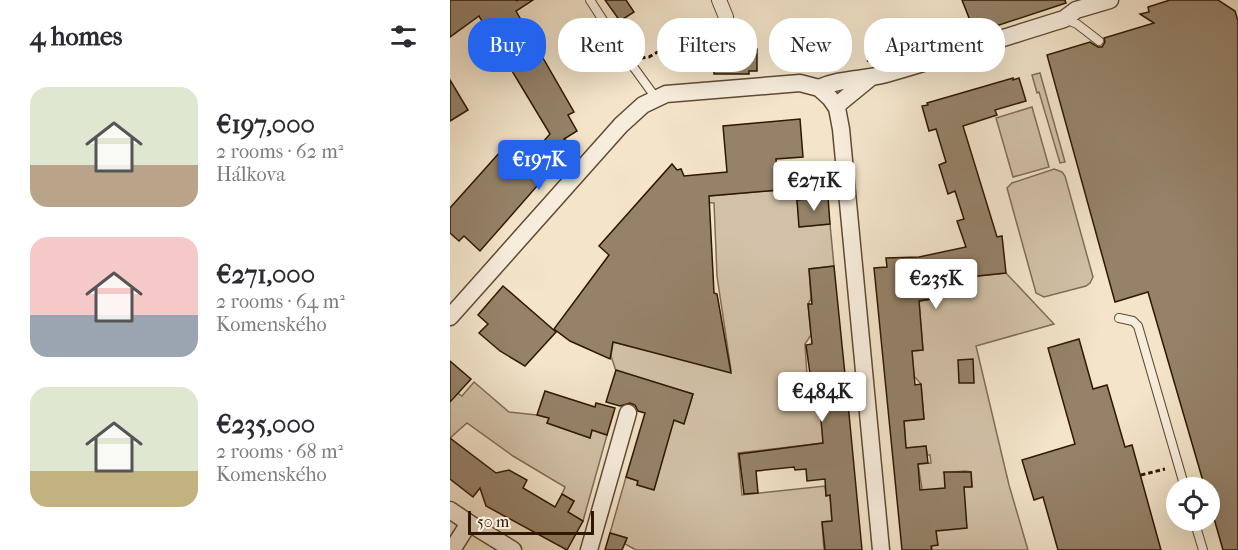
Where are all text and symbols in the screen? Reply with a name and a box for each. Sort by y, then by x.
chip: Buy [468,18,546,72]
chip: Rent [558,18,645,72]
chip: Filters [657,18,757,72]
chip: New [769,18,852,72]
chip: Apartment [864,18,1005,72]
icon: filters [387,20,420,53]
text: 4 homes [30,21,122,52]
text: €197,000 [216,109,315,140]
icon: home [78,111,150,183]
text: 2 rooms · 62 m² [216,140,343,163]
pin: €197K [497,140,581,191]
text: €197K [512,148,566,171]
pin: €271K [772,161,856,212]
text: Hálkova [216,163,285,186]
text: €271K [787,169,841,192]
text: €271,000 [216,259,315,290]
pin: €235K [894,259,978,310]
icon: home [78,261,150,333]
text: €235K [909,267,963,290]
text: 2 rooms · 64 m² [216,290,345,313]
text: Komenského [216,313,327,336]
pin: €484K [780,372,864,423]
text: €484K [792,380,852,403]
text: €235,000 [216,409,315,440]
icon: home [78,411,150,483]
text: 2 rooms · 68 m² [216,440,343,463]
text: Komenského [216,463,327,486]
map controls [1166,477,1220,531]
button: locate [1166,477,1220,531]
scale bar [468,508,594,536]
text: 50 m [477,512,509,531]

